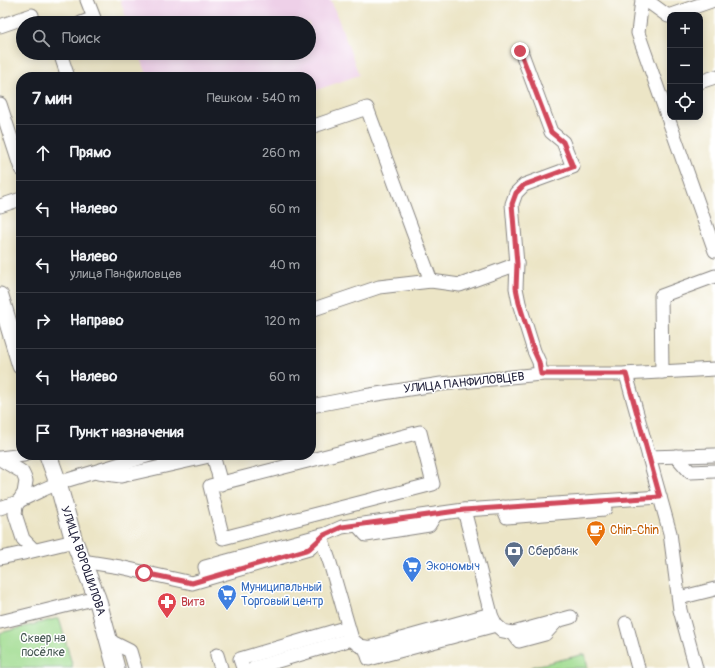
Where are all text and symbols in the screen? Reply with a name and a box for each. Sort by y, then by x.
map controls [667,12,703,120]
button: + [667,12,703,48]
search box [16,16,316,60]
icon: search [30,27,52,49]
text: Поиск [62,29,101,48]
route end [511,42,529,60]
button: − [667,48,703,84]
button: locate [667,84,703,120]
text: 7 мин [32,88,72,109]
text: Пешком · 540 m [207,90,300,106]
icon: ahead [32,142,54,164]
text: Прямо [70,143,111,162]
text: 260 m [262,145,300,161]
icon: left [32,198,54,220]
text: Налево [70,199,117,218]
text: 60 m [269,201,300,217]
text: Налево [70,247,117,266]
icon: left [32,254,54,276]
text: 40 m [269,257,300,273]
text: улица Панфиловцев [70,266,182,282]
icon: right [32,310,54,332]
text: Направо [70,311,124,330]
text: 120 m [264,313,300,329]
icon: left [32,366,54,388]
text: Налево [70,367,117,386]
text: 60 m [269,369,300,385]
street label: УЛИЦА ПАНФИЛОВЦЕВ [403,369,525,397]
icon: arrive [32,422,54,444]
text: Пункт назначения [70,423,184,442]
street label: УЛИЦА ВОРОШИЛОВА [57,504,109,618]
cafe icon: Chin-Chin [585,519,607,547]
place label: Chin-Chin [610,523,659,538]
bank icon: Сбербанк [503,540,525,568]
place label: Сбербанк [528,544,579,559]
supermarket icon: Экономыч [401,555,423,583]
place label: Экономыч [426,559,480,574]
route start [135,564,153,582]
place label: Муниципальный Торговый центр [241,580,324,609]
supermarket icon: Муниципальный Торговый центр [216,583,238,611]
pharmacy icon: Вита [156,591,178,619]
place label: Вита [181,595,205,610]
park label: Сквер на посёлке [20,631,66,660]

